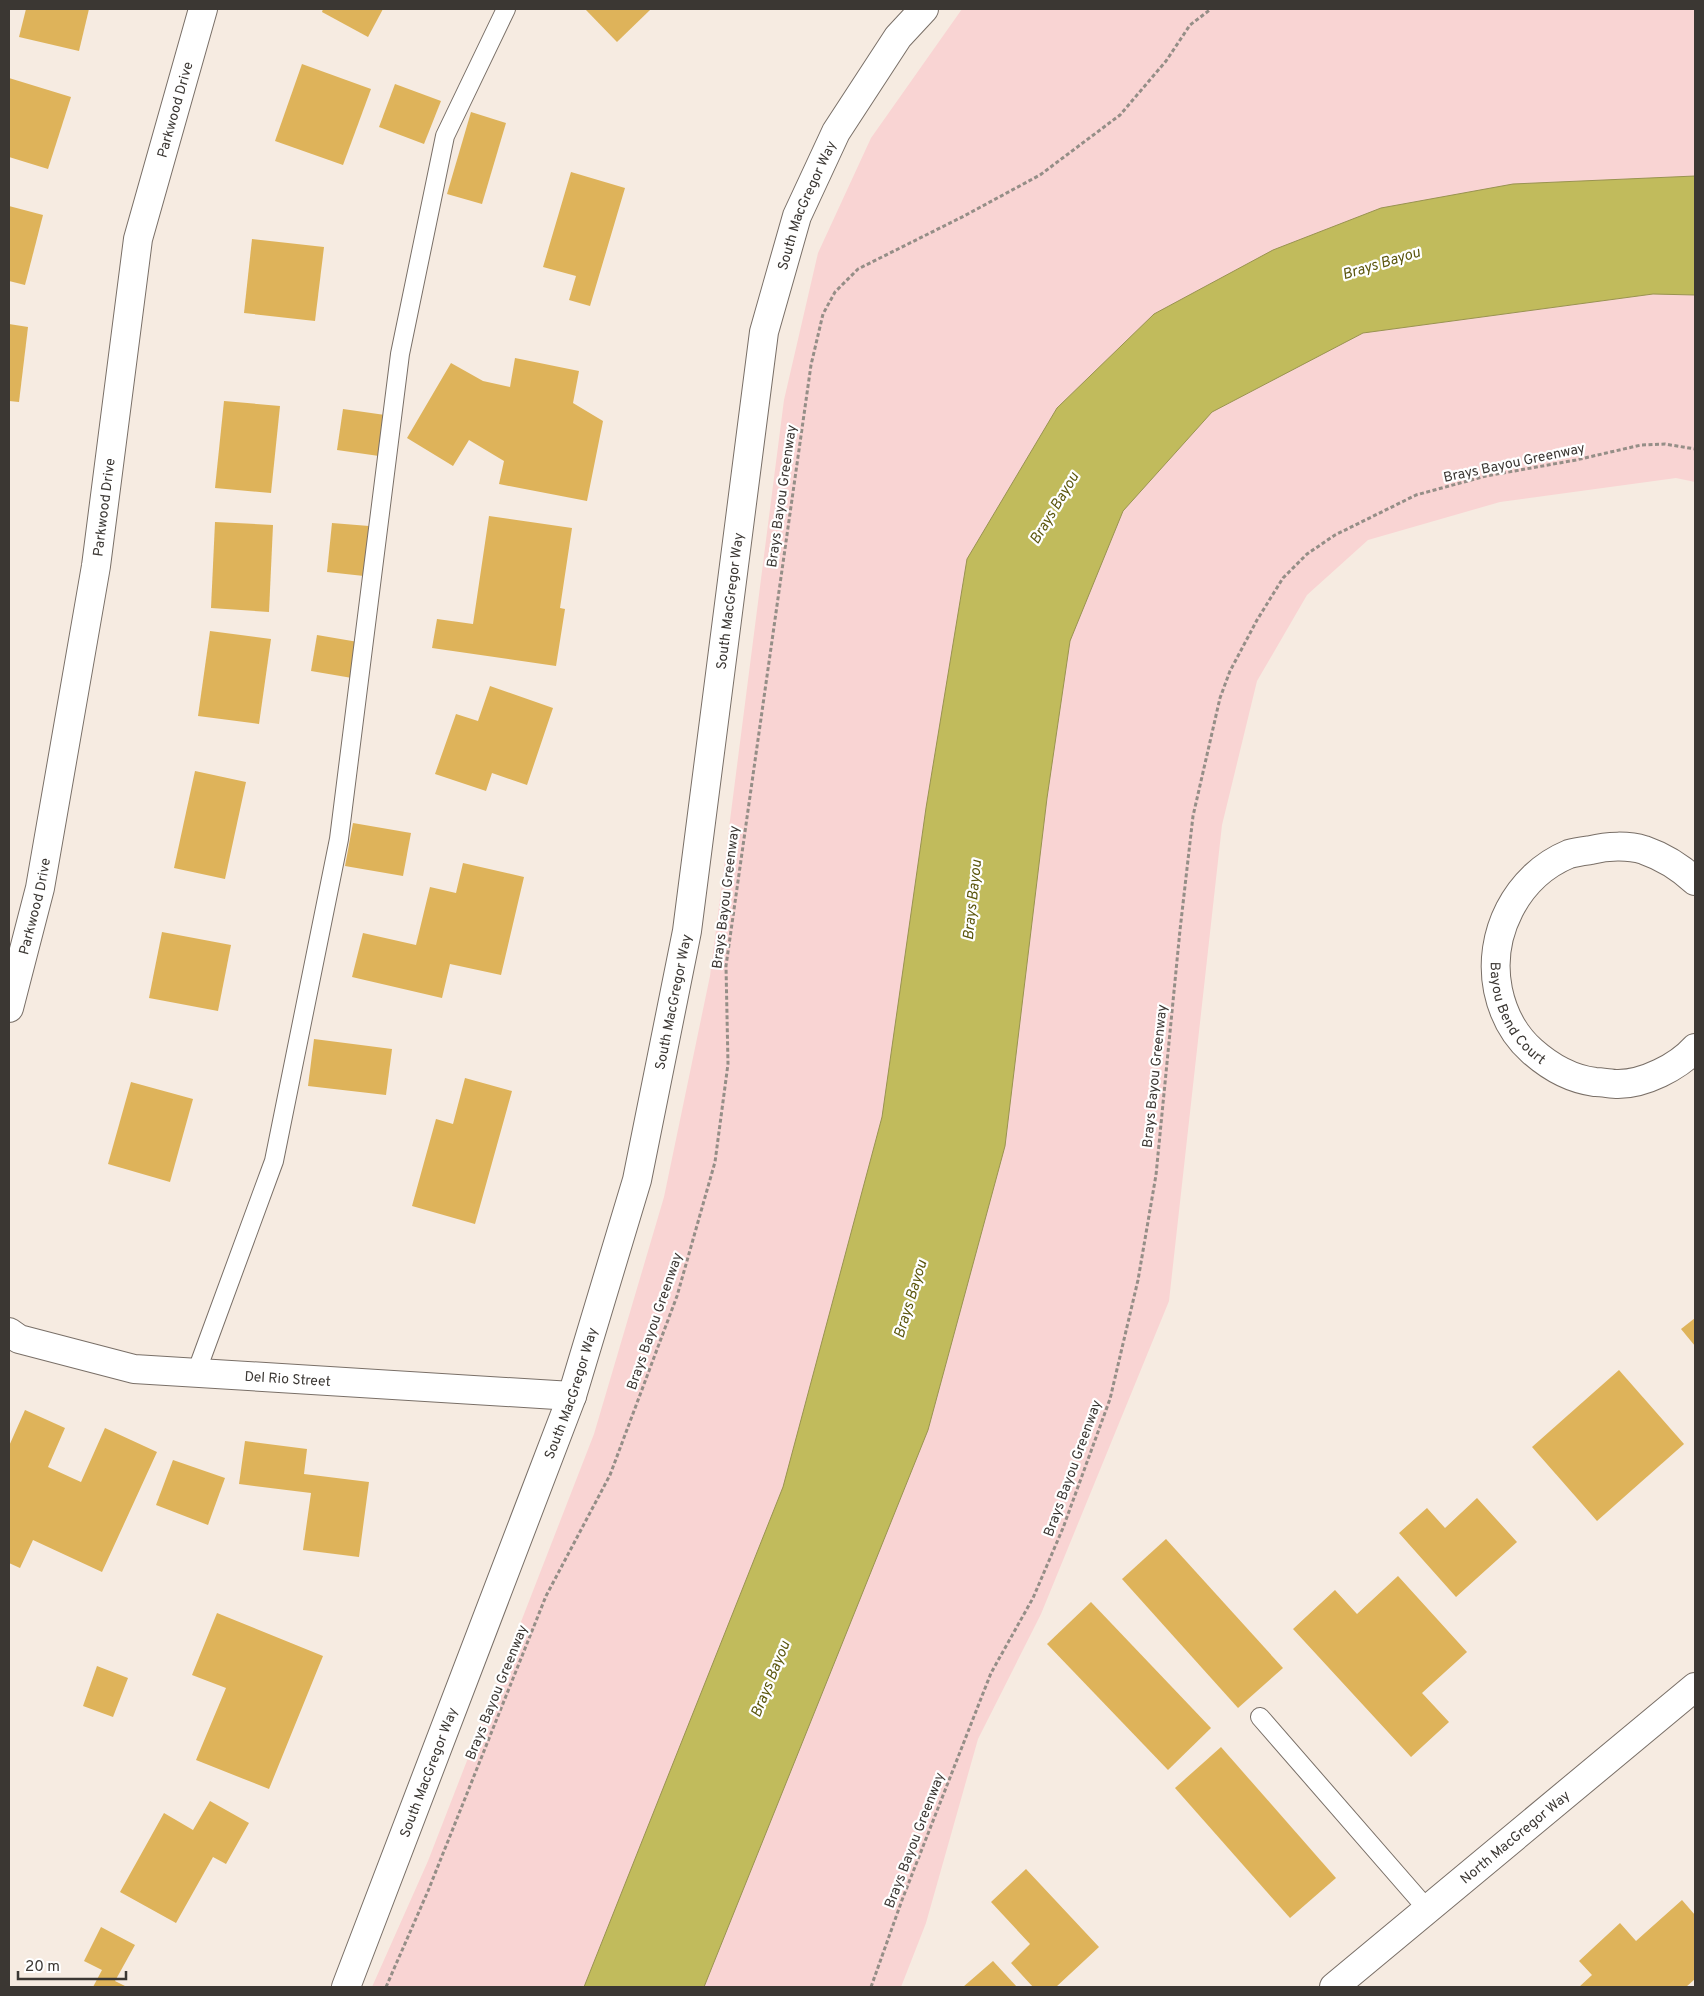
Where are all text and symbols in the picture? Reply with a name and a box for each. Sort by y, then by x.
street label: Parkwood Drive [154,60,198,160]
street label: South MacGregor Way [775,139,841,272]
water label: Brays Bayou [1340,243,1424,285]
street label: Brays Bayou Greenway [764,424,801,569]
street label: Brays Bayou Greenway [1442,440,1587,487]
street label: Parkwood Drive [90,457,120,558]
water label: Brays Bayou [1026,469,1085,548]
street label: South MacGregor Way [714,532,748,671]
street label: Brays Bayou Greenway [709,825,744,970]
street label: Parkwood Drive [16,857,55,957]
water label: Brays Bayou [960,858,987,941]
street label: South MacGregor Way [652,933,696,1071]
street label: Bayou Bend Court [1486,962,1548,1069]
street label: Brays Bayou Greenway [1140,1004,1171,1149]
street label: Brays Bayou Greenway [624,1251,687,1392]
water label: Brays Bayou [891,1257,933,1341]
street label: South MacGregor Way [542,1326,602,1462]
street label: Del Rio Street [244,1369,331,1391]
street label: Brays Bayou Greenway [1041,1398,1106,1539]
street label: Brays Bayou Greenway [463,1623,532,1763]
water label: Brays Bayou [748,1638,796,1720]
street label: South MacGregor Way [397,1705,462,1840]
street label: Brays Bayou Greenway [882,1770,949,1911]
street label: North MacGregor Way [1457,1787,1574,1888]
scale bar [18,1948,125,1980]
text: 20 m [25,1958,60,1977]

